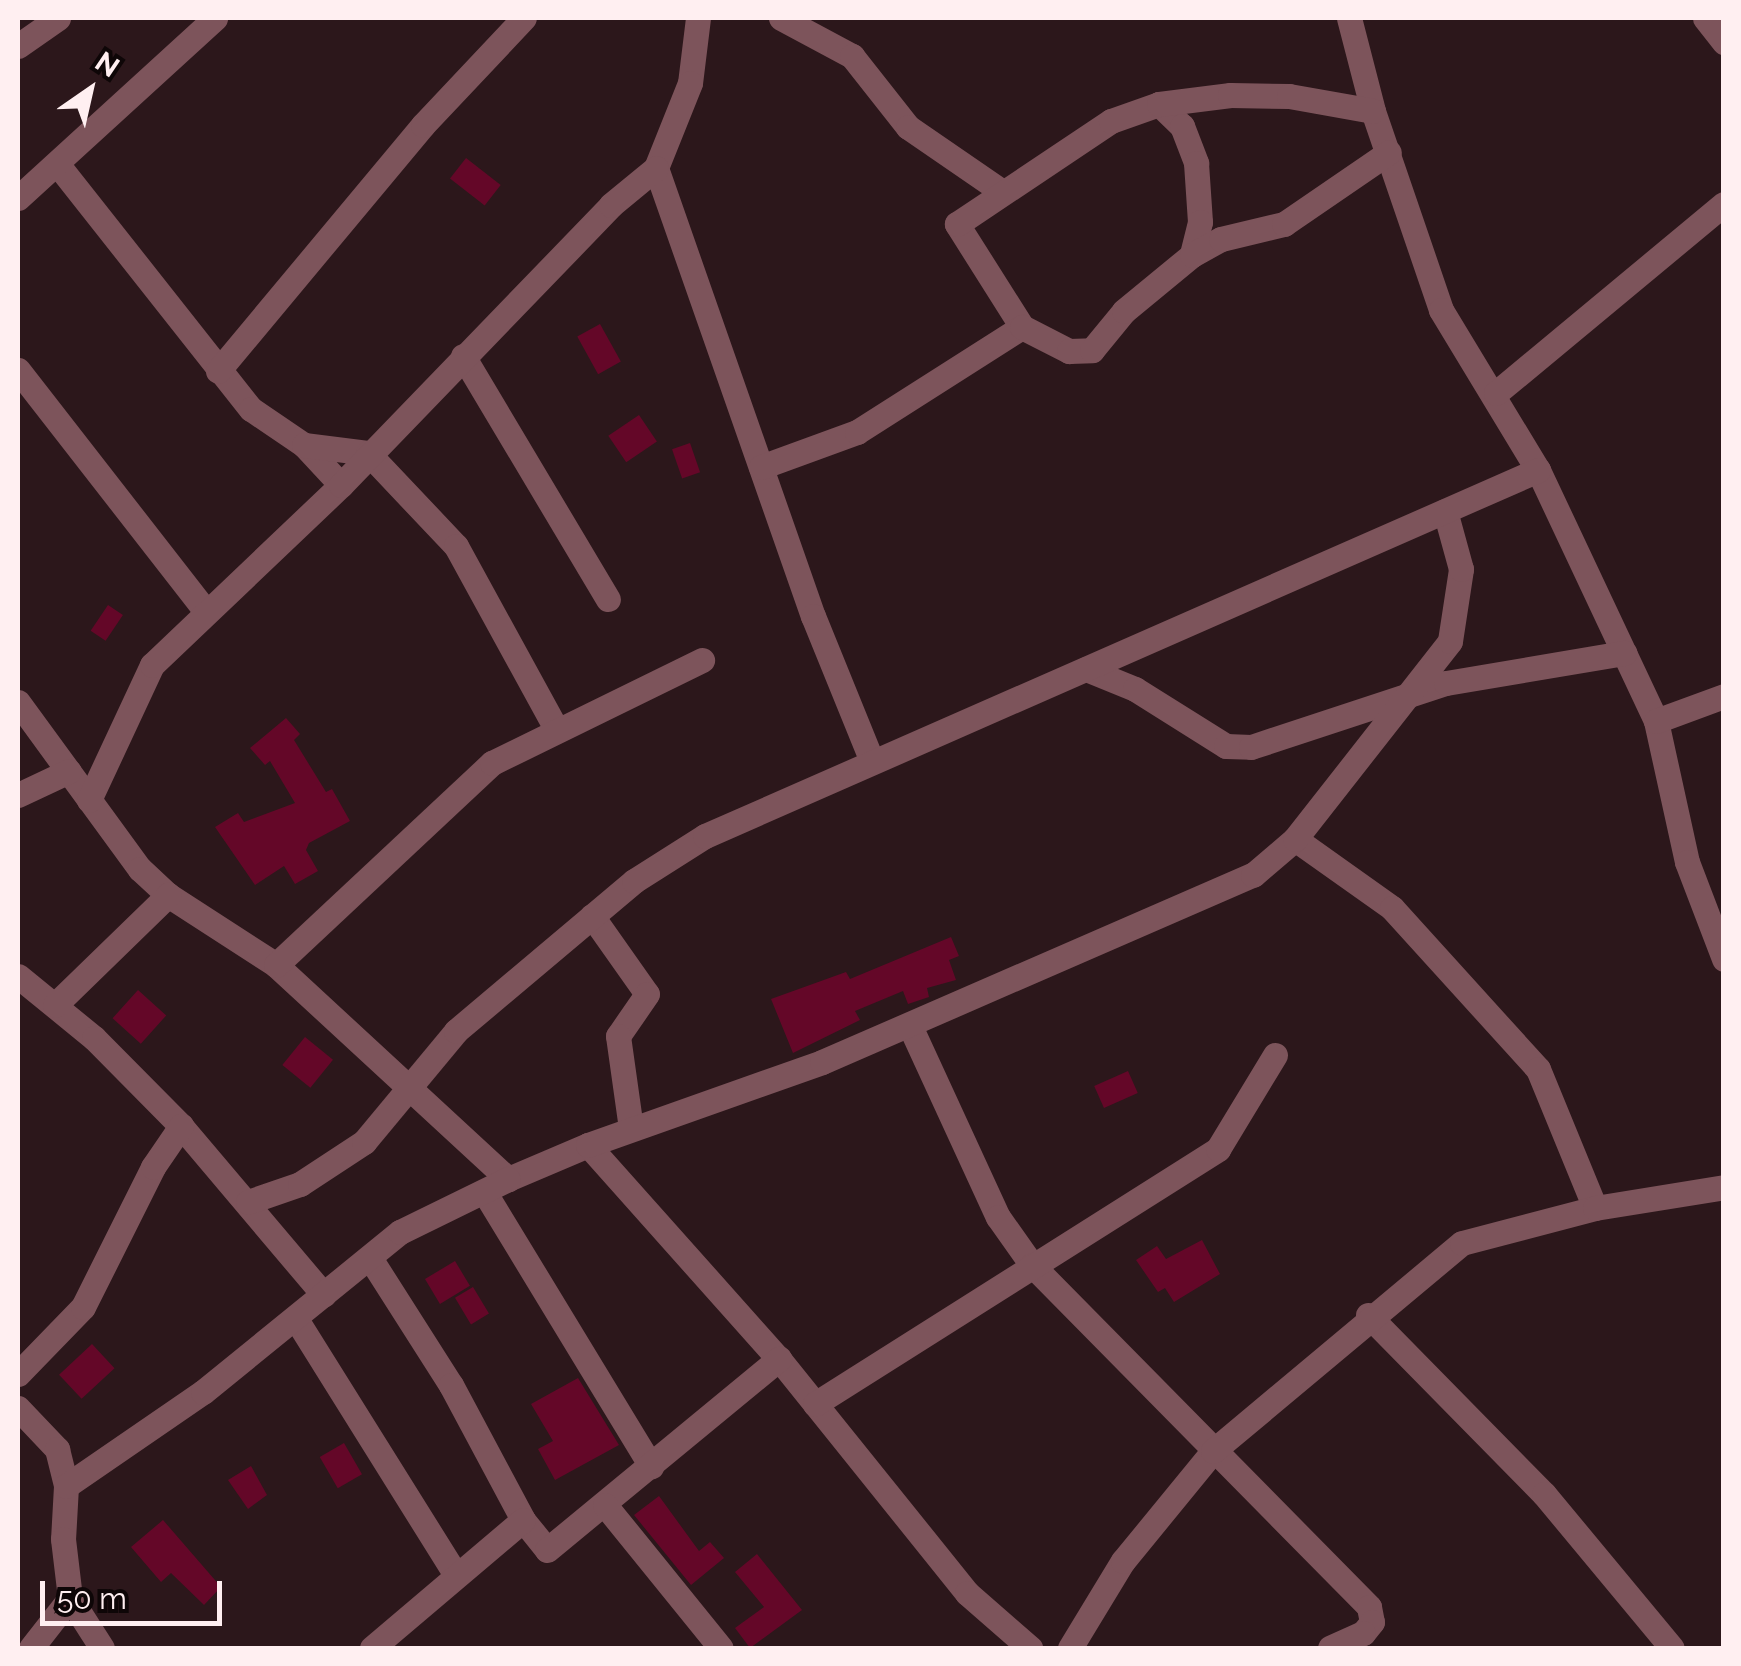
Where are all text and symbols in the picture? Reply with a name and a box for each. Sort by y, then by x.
north arrow [40,40,140,140]
text: N [89,45,125,84]
scale bar [45,1561,228,1623]
text: 50 m [57,1581,127,1616]

